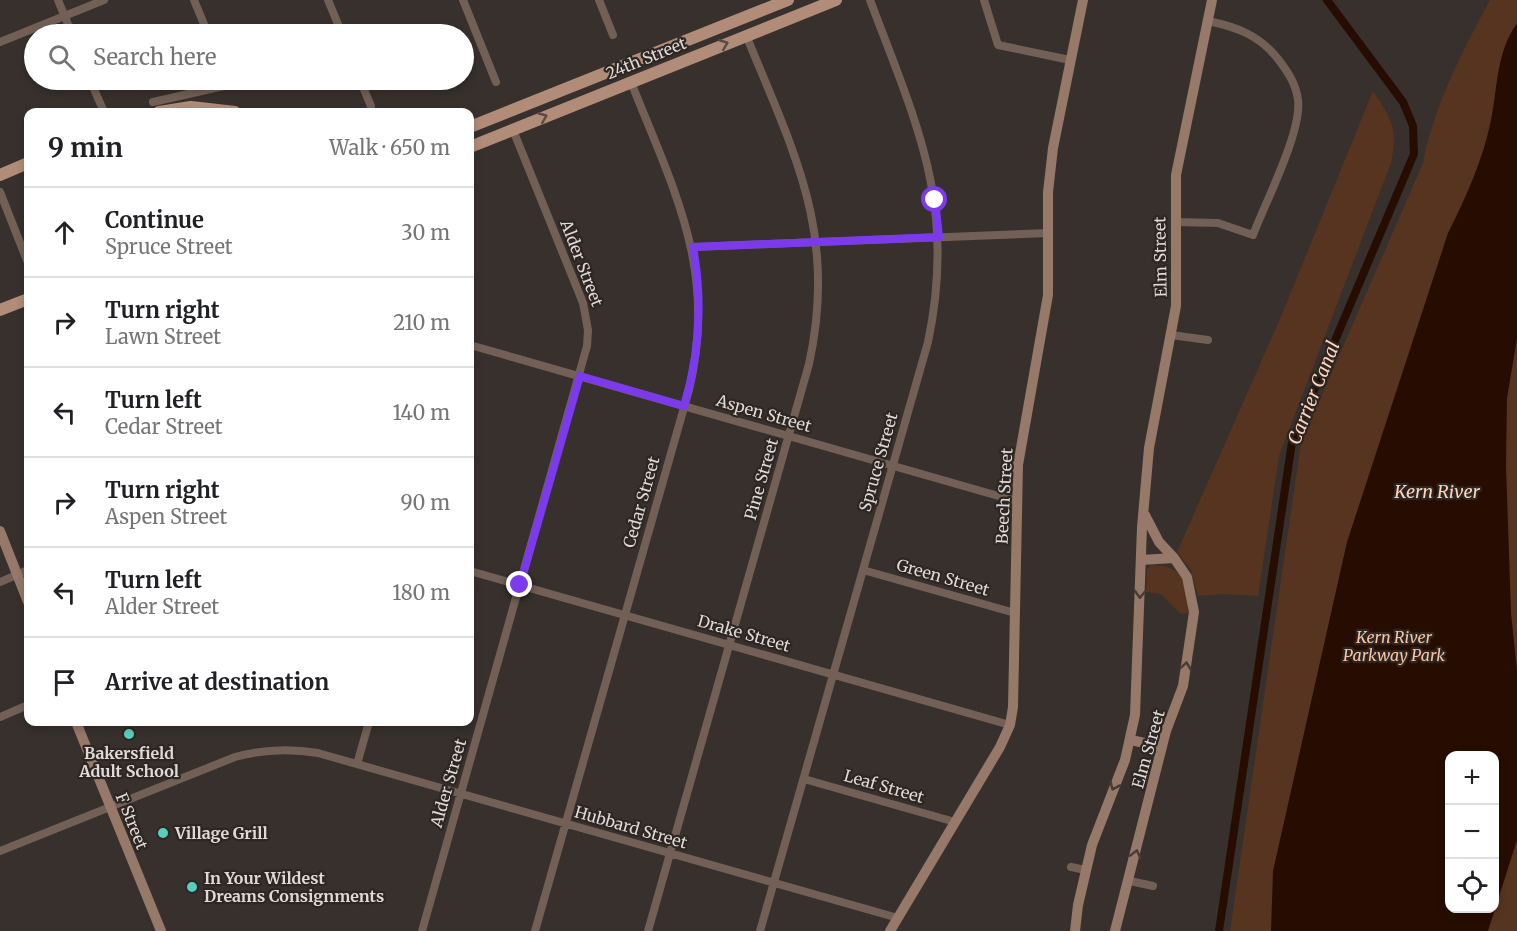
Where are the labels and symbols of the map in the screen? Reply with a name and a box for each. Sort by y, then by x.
street label: 24th Street [603,33,690,83]
one-way arrow [718,39,729,51]
one-way arrow [537,112,548,124]
route start [921,186,947,212]
street label: Alder Street [556,216,608,310]
street label: Elm Street [1149,216,1171,298]
water label: Carrier Canal [1282,338,1345,448]
street label: Aspen Street [713,390,815,436]
street label: Spruce Street [854,409,902,514]
street label: Pine Street [740,435,782,522]
street label: Beech Street [991,447,1017,545]
street label: Cedar Street [618,453,664,550]
water label: Kern River [1393,480,1480,503]
street label: Green Street [894,554,992,600]
route end [506,571,532,597]
one-way arrow [1134,590,1146,599]
street label: Drake Street [695,610,793,656]
park label: Kern River Parkway Park [1343,627,1445,665]
one-way arrow [1179,662,1191,671]
street label: Elm Street [1127,707,1169,791]
marker: Bakersfield Adult School [122,727,136,741]
street label: Alder Street [426,736,470,831]
place label: Bakersfield Adult School [78,743,179,781]
street label: Leaf Street [842,765,927,807]
one-way arrow [1110,779,1122,790]
street label: F Street [112,790,153,853]
street label: Hubbard Street [572,801,690,853]
place label: Village Grill [174,823,268,843]
marker: Village Grill [156,826,170,840]
one-way arrow [1129,850,1142,860]
place label: In Your Wildest Dreams Consignments [204,868,384,906]
marker: In Your Wildest Dreams Consignments [185,880,199,894]

